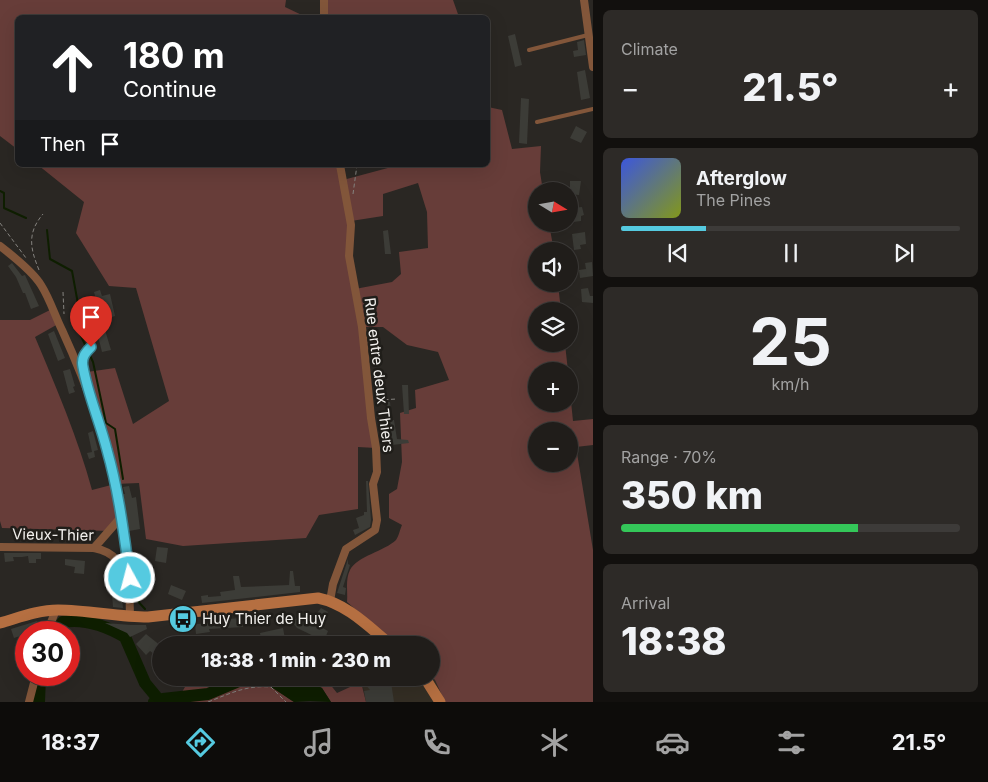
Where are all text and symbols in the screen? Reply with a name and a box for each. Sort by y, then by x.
text: 180 m [123,34,225,76]
icon: ahead [40,35,105,100]
text: Climate [621,39,678,59]
text: 21.5° [742,64,839,110]
text: − [621,71,640,105]
text: + [941,71,960,105]
text: Continue [123,76,217,102]
icon: arrive [96,130,124,158]
text: Then [40,133,86,156]
text: Afterglow [696,167,787,190]
north arrow [528,182,578,232]
map controls [528,182,578,472]
text: The Pines [696,190,771,210]
icon: previous [664,239,692,267]
icon: pause [777,239,805,267]
icon: next [890,239,918,267]
button: sound [528,242,578,292]
pin [70,296,112,347]
street label: Rue entre deux Thiers [361,296,398,454]
button: layers [528,302,578,352]
text: 25 [749,302,832,381]
icon: arrive [77,303,105,331]
button: + [528,362,578,412]
text: km/h [771,374,810,394]
button: − [528,422,578,472]
text: Range · 70% [621,447,717,467]
text: 350 km [621,472,763,518]
street label: Vieux-Thier [12,524,94,545]
position arrow [103,551,155,603]
text: Arrival [621,593,670,613]
bus stop icon: Huy Thier de Huy [168,604,198,634]
place label: Huy Thier de Huy [202,609,327,628]
text: 18:38 [621,618,727,664]
speed limit sign: 30 [15,621,80,686]
text: 18:38 · 1 min · 230 m [201,649,391,672]
icon: directions [183,725,218,760]
icon: music [301,725,336,760]
icon: phone [419,725,454,760]
icon: climate [537,725,572,760]
icon: car [655,725,690,760]
icon: filters [774,725,809,760]
text: 18:37 [42,729,100,755]
text: 21.5° [892,729,946,755]

